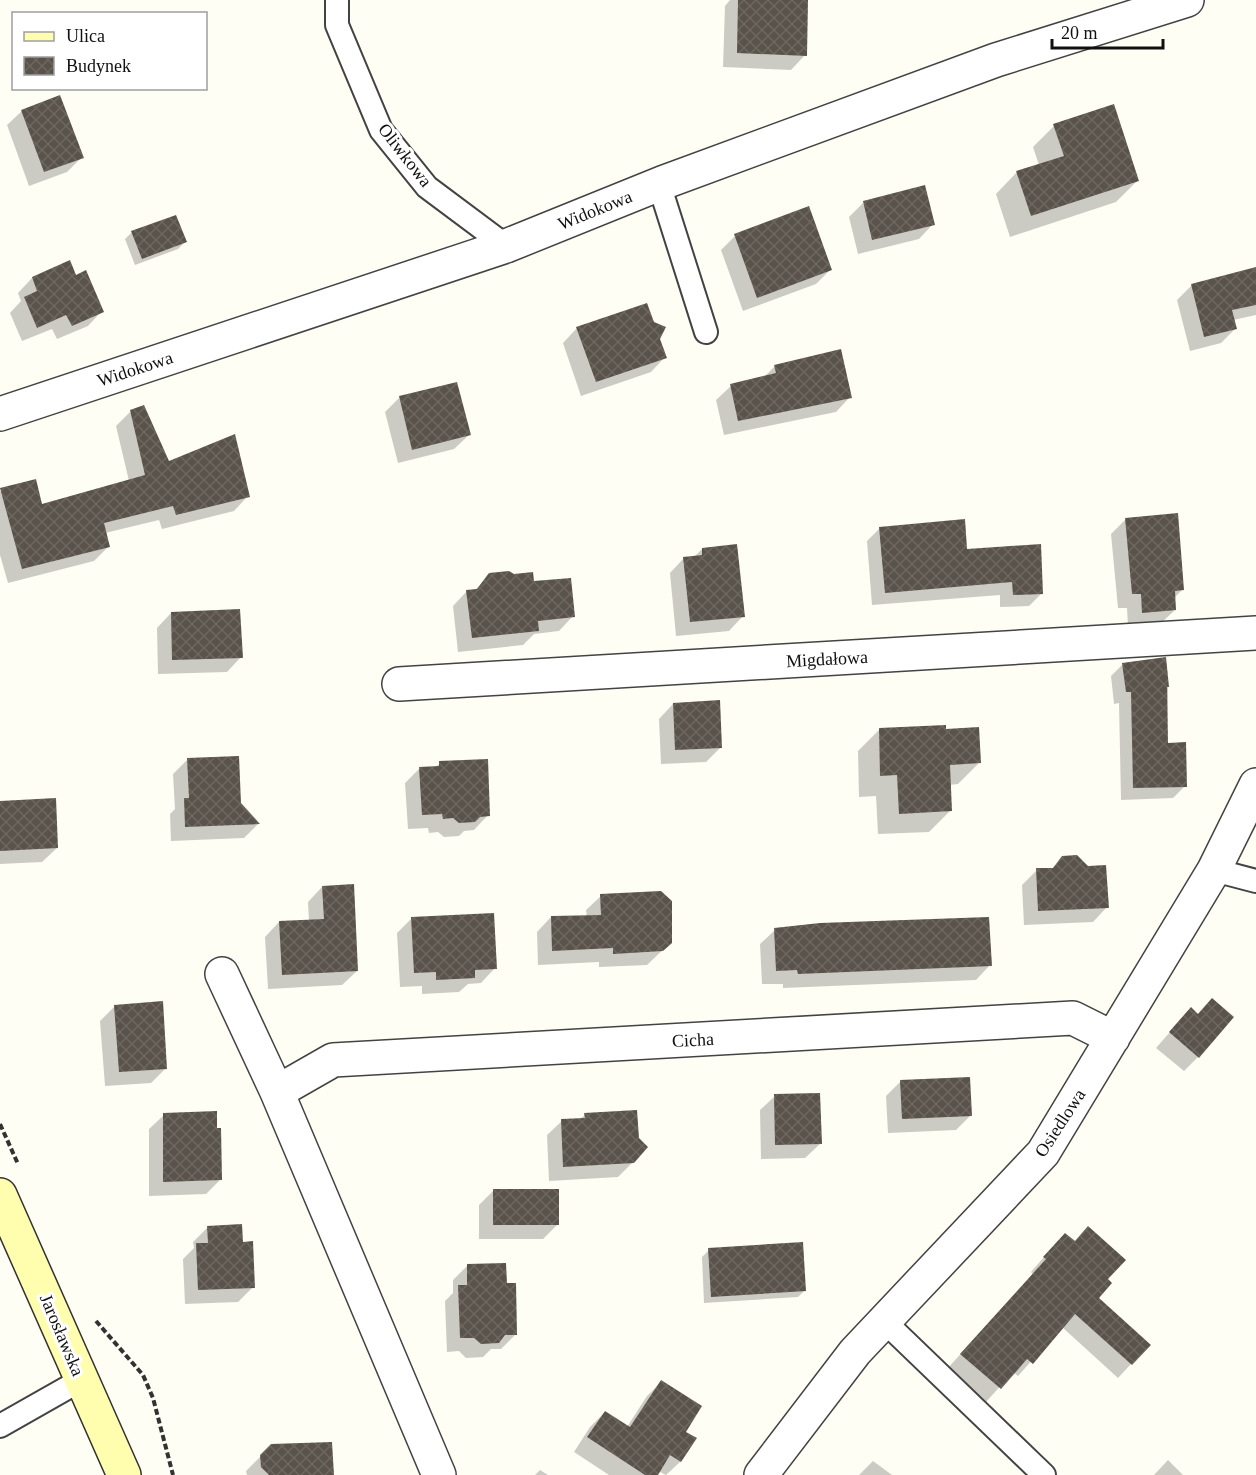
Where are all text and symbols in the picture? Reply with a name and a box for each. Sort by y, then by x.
legend [12,12,207,90]
scale bar [1052,12,1163,50]
text: 20 m [1061,23,1098,43]
text: Ulica [66,26,105,46]
text: Budynek [66,56,131,76]
street label: Oliwkowa [374,119,436,191]
street label: Widokowa [555,186,635,234]
street label: Widokowa [95,347,175,391]
street label: Migdałowa [786,647,868,671]
street label: Cicha [672,1029,714,1051]
street label: Osiedlowa [1031,1085,1089,1161]
street label: Jarosławska [36,1291,88,1379]

